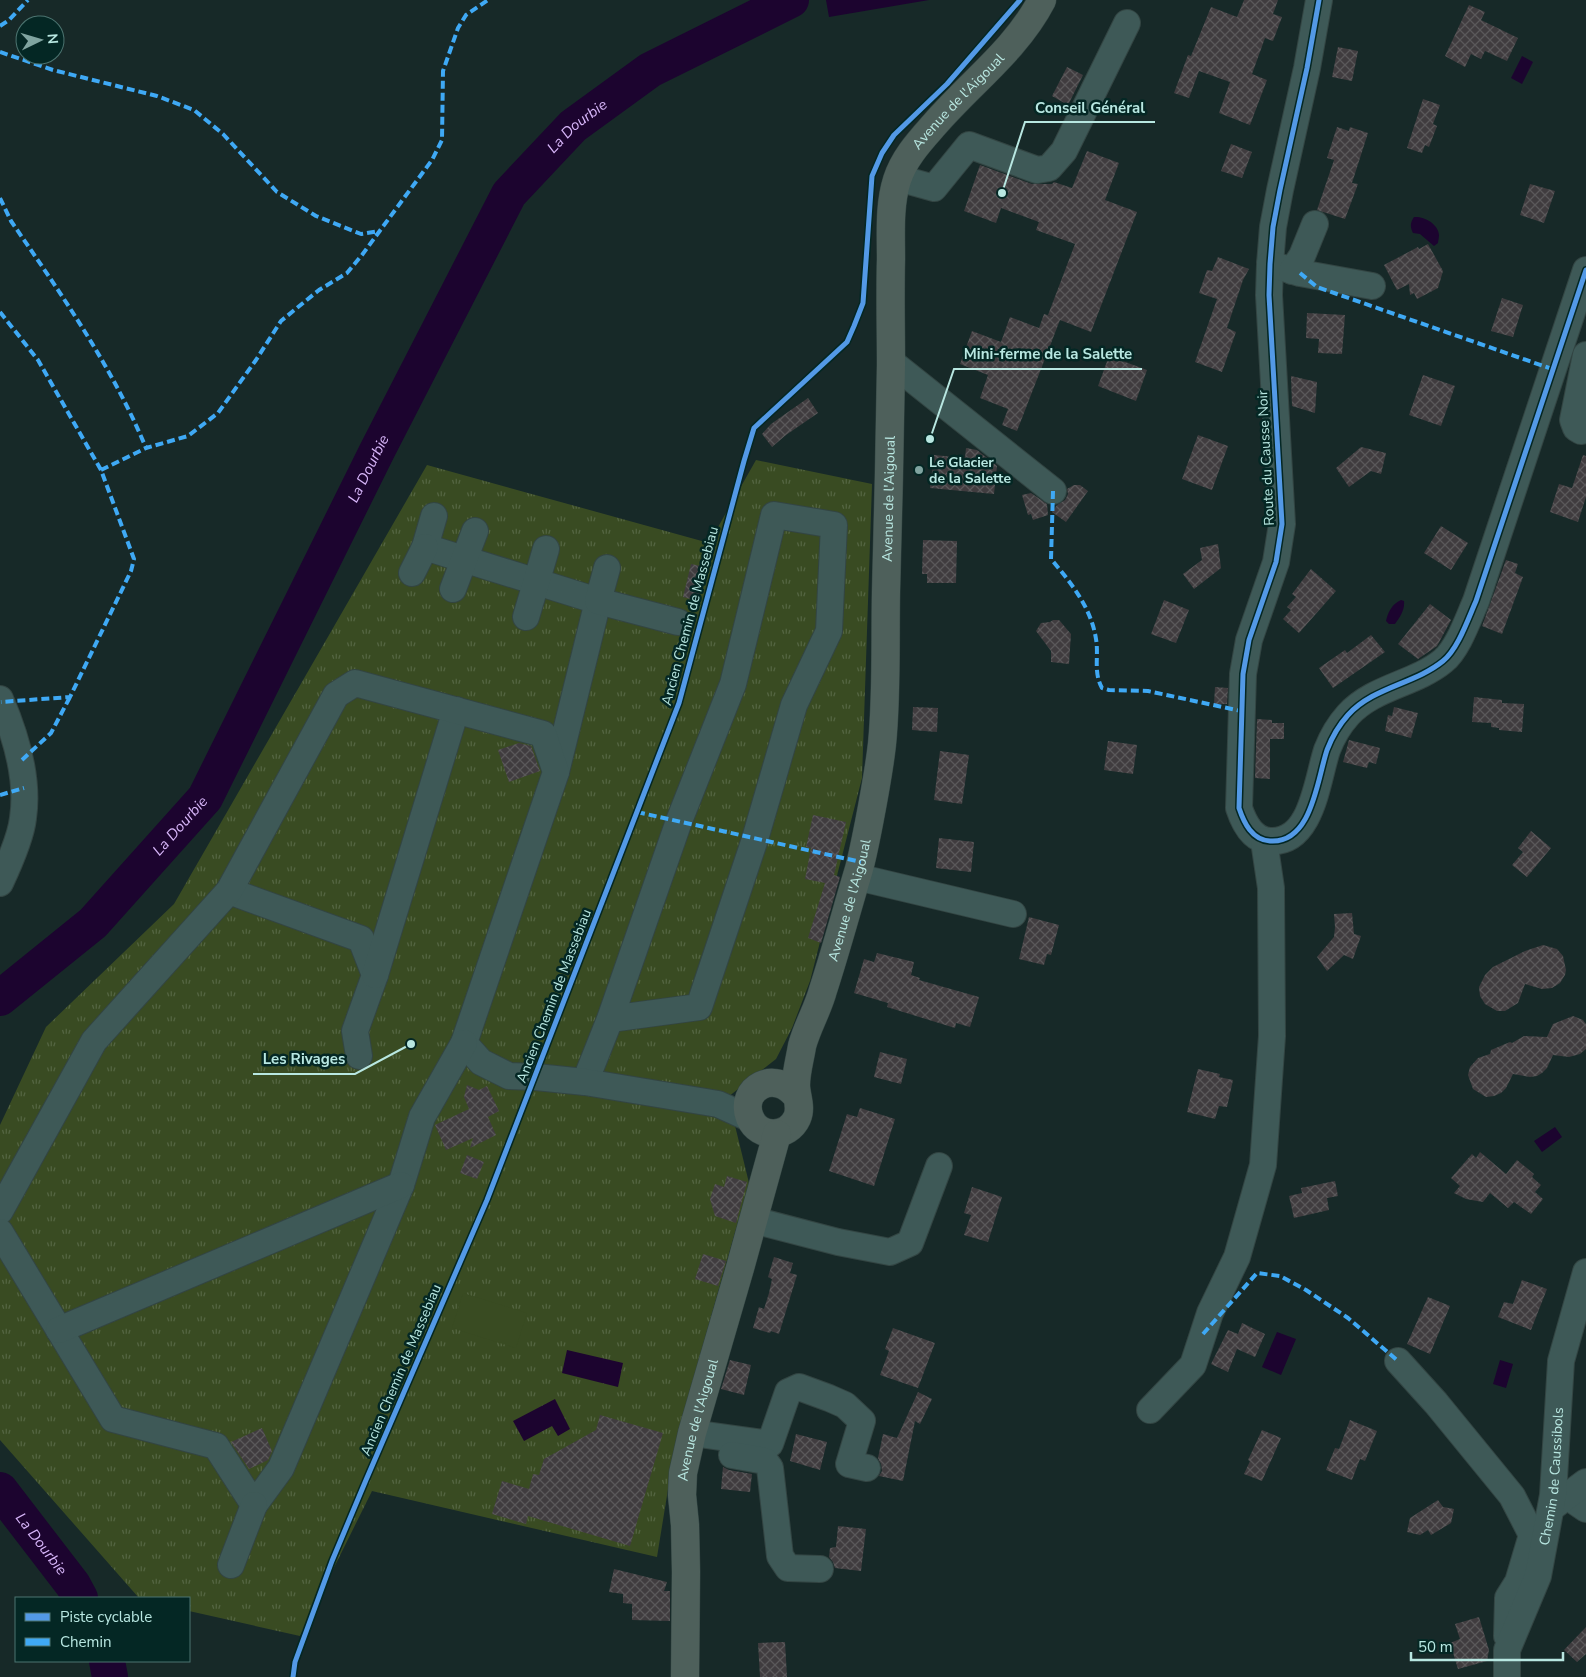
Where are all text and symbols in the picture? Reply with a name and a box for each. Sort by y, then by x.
north arrow [15,15,65,65]
text: N [43,33,62,45]
street label: Avenue de l'Aigoual [908,48,1009,153]
callout: Conseil Général [1025,92,1155,122]
water label: La Dourbie [543,94,611,157]
text: Conseil Général [1035,98,1145,118]
callout: Mini-ferme de la Salette [954,339,1142,369]
text: Mini-ferme de la Salette [964,344,1132,364]
street label: Route du Causse Noir [1253,390,1279,526]
water label: La Dourbie [343,431,394,506]
street label: Avenue de l'Aigoual [877,435,899,562]
place label: Le Glacier de la Salette [929,453,1011,488]
marker: Le Glacier de la Salette [913,464,925,476]
street label: Ancien Chemin de Massebiau [657,524,723,708]
water label: La Dourbie [148,792,212,860]
street label: Avenue de l'Aigoual [823,836,875,963]
street label: Ancien Chemin de Massebiau [512,906,596,1086]
callout: Les Rivages [253,1044,355,1074]
text: Les Rivages [263,1049,345,1069]
street label: Ancien Chemin de Massebiau [356,1281,446,1459]
street label: Avenue de l'Aigoual [673,1356,723,1482]
street label: Chemin de Caussibols [1534,1407,1568,1547]
water label: La Dourbie [11,1509,72,1579]
legend [15,1597,190,1662]
text: Piste cyclable [60,1607,152,1627]
scale bar [1411,1630,1564,1662]
text: Chemin [60,1632,111,1652]
text: 50 m [1418,1637,1453,1657]

